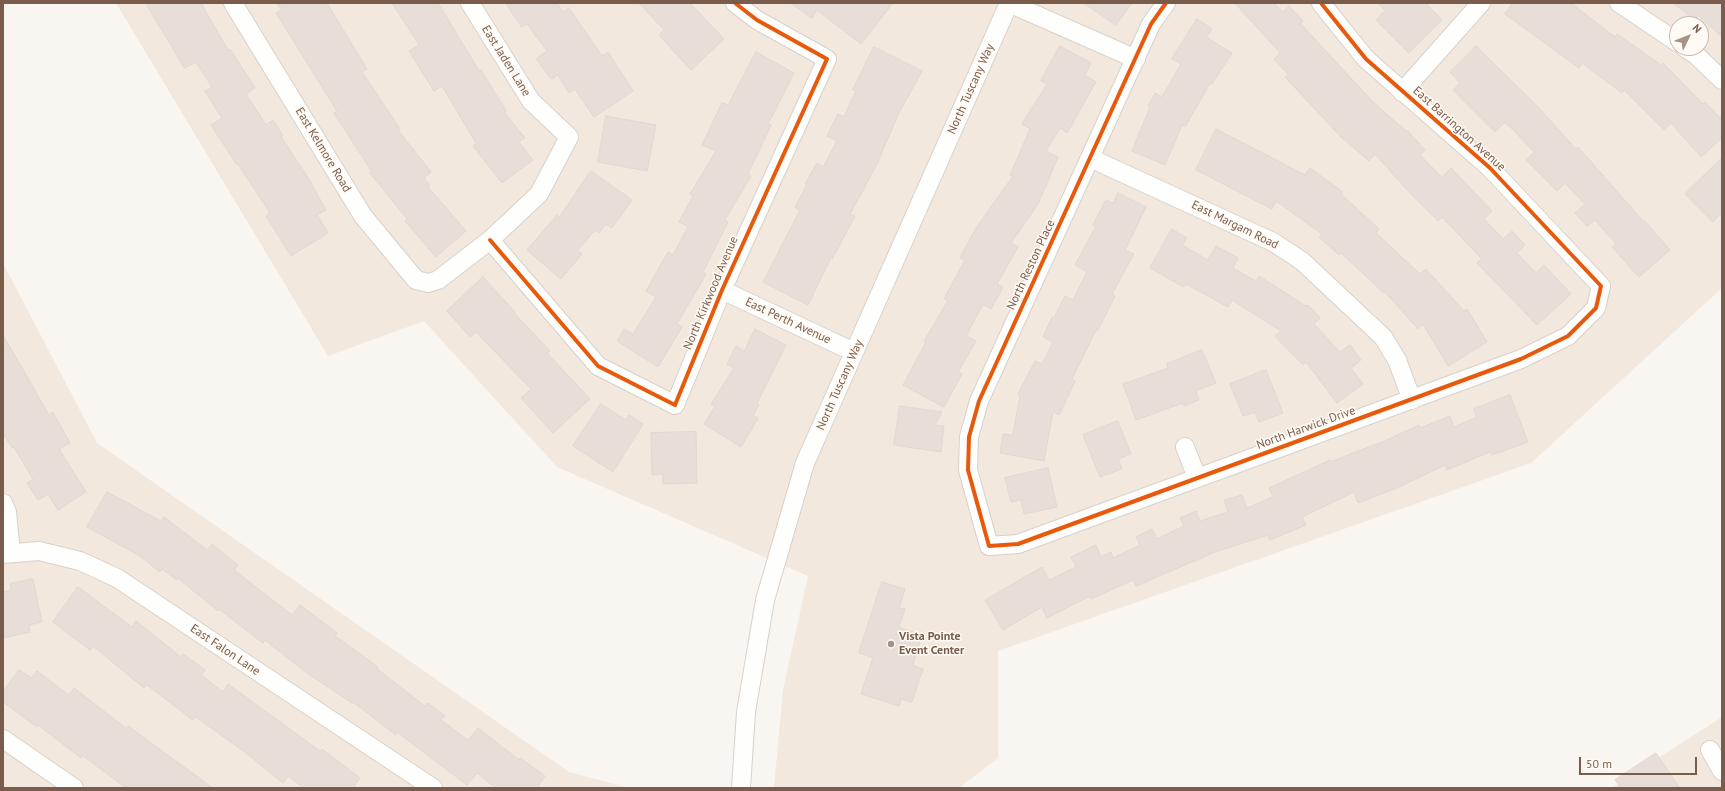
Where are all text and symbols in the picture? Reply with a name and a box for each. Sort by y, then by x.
north arrow [1669,16,1709,56]
text: N [1689,21,1705,36]
street label: East Jaden Lane [478,23,534,99]
street label: North Tuscany Way [945,42,997,136]
street label: East Barrington Avenue [1410,84,1508,174]
street label: East Kelmore Road [292,105,354,195]
street label: East Margam Road [1189,198,1281,252]
street label: North Reston Place [1004,218,1058,312]
street label: North Kirkwood Avenue [681,234,741,352]
street label: East Perth Avenue [743,295,833,347]
street label: North Tuscany Way [814,338,866,432]
street label: North Harwick Drive [1255,403,1357,453]
street label: East Falon Lane [187,621,263,679]
place label: Vista Pointe Event Center [899,630,964,658]
marker: Vista Pointe Event Center [886,639,896,649]
scale bar [1581,749,1699,775]
text: 50 m [1586,756,1612,771]

